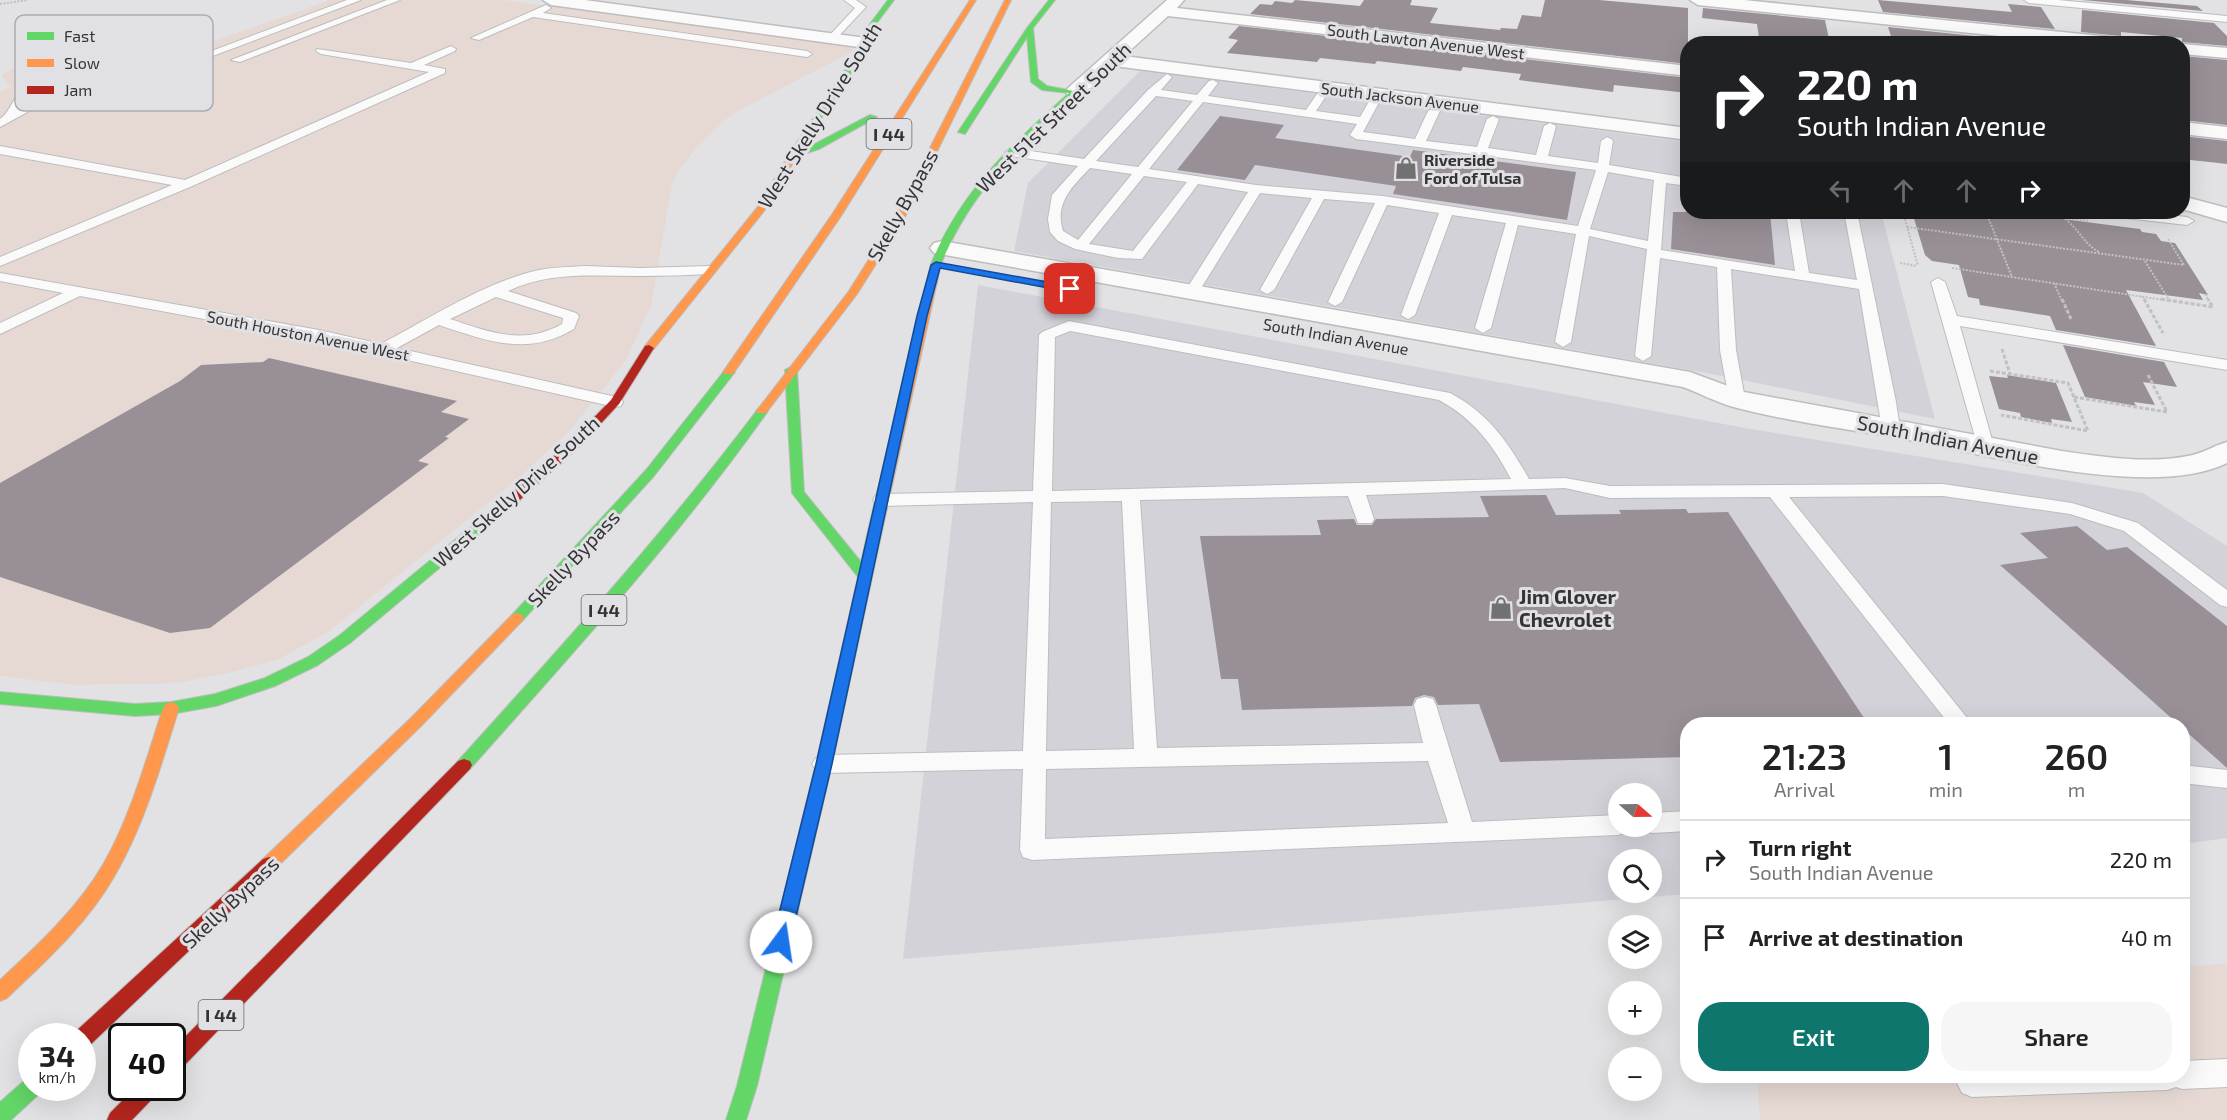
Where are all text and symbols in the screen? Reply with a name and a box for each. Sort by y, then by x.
legend [15,15,213,111]
street label: West Skelly Drive South [752,18,886,212]
street label: South Lawton Avenue West [1326,19,1526,63]
text: Fast [64,26,95,45]
street label: West 51st Street South [971,37,1135,197]
text: Slow [64,53,100,72]
text: 220 m [1797,58,1918,108]
icon: right [1698,60,1776,138]
street label: South Jackson Avenue [1320,78,1480,116]
text: Jam [64,80,92,99]
text: South Indian Avenue [1797,109,2046,141]
road number: I 44 [866,119,912,149]
street label: Skelly Bypass [862,145,942,265]
place label: Riverside Ford of Tulsa [1424,150,1521,187]
shop icon: Riverside Ford of Tulsa [1393,155,1419,181]
icon: left [1824,174,1857,207]
icon: ahead [1887,174,1920,207]
icon: ahead [1950,174,1983,207]
icon: right [2013,174,2046,207]
pin [1044,263,1095,314]
icon: arrive [1053,272,1086,305]
street label: South Houston Avenue West [205,306,411,364]
street label: South Indian Avenue [1262,314,1410,358]
street label: West Skelly Drive South [428,410,604,572]
street label: South Indian Avenue [1855,410,2041,468]
street label: Skelly Bypass [522,505,624,611]
place label: Jim Glover Chevrolet [1519,584,1616,631]
road number: I 44 [582,595,626,625]
shop icon: Jim Glover Chevrolet [1488,595,1514,621]
text: 21:23 [1762,734,1847,777]
text: 1 [1938,734,1953,777]
text: 260 [2044,734,2108,777]
text: Arrival [1774,777,1835,801]
text: min [1929,777,1963,801]
text: m [2068,777,2085,801]
north arrow [1608,783,1662,837]
map controls [1608,783,1662,1101]
text: Turn right [1749,834,1851,860]
icon: right [1698,843,1731,876]
text: 220 m [2110,846,2172,872]
button: search [1608,849,1662,903]
street label: Skelly Bypass [177,851,283,953]
text: South Indian Avenue [1749,860,1934,884]
position arrow [749,910,813,974]
button: layers [1608,915,1662,969]
icon: arrive [1698,921,1731,954]
text: Arrive at destination [1749,924,1963,950]
text: 40 m [2121,924,2172,950]
button: + [1608,981,1662,1035]
road number: I 44 [198,1000,244,1030]
button: Exit [1698,1002,1929,1071]
button: Share [1941,1002,2172,1071]
speed limit sign: 40 [108,1023,186,1101]
text: 34 [39,1037,75,1073]
button: − [1608,1047,1662,1101]
text: km/h [38,1068,76,1086]

